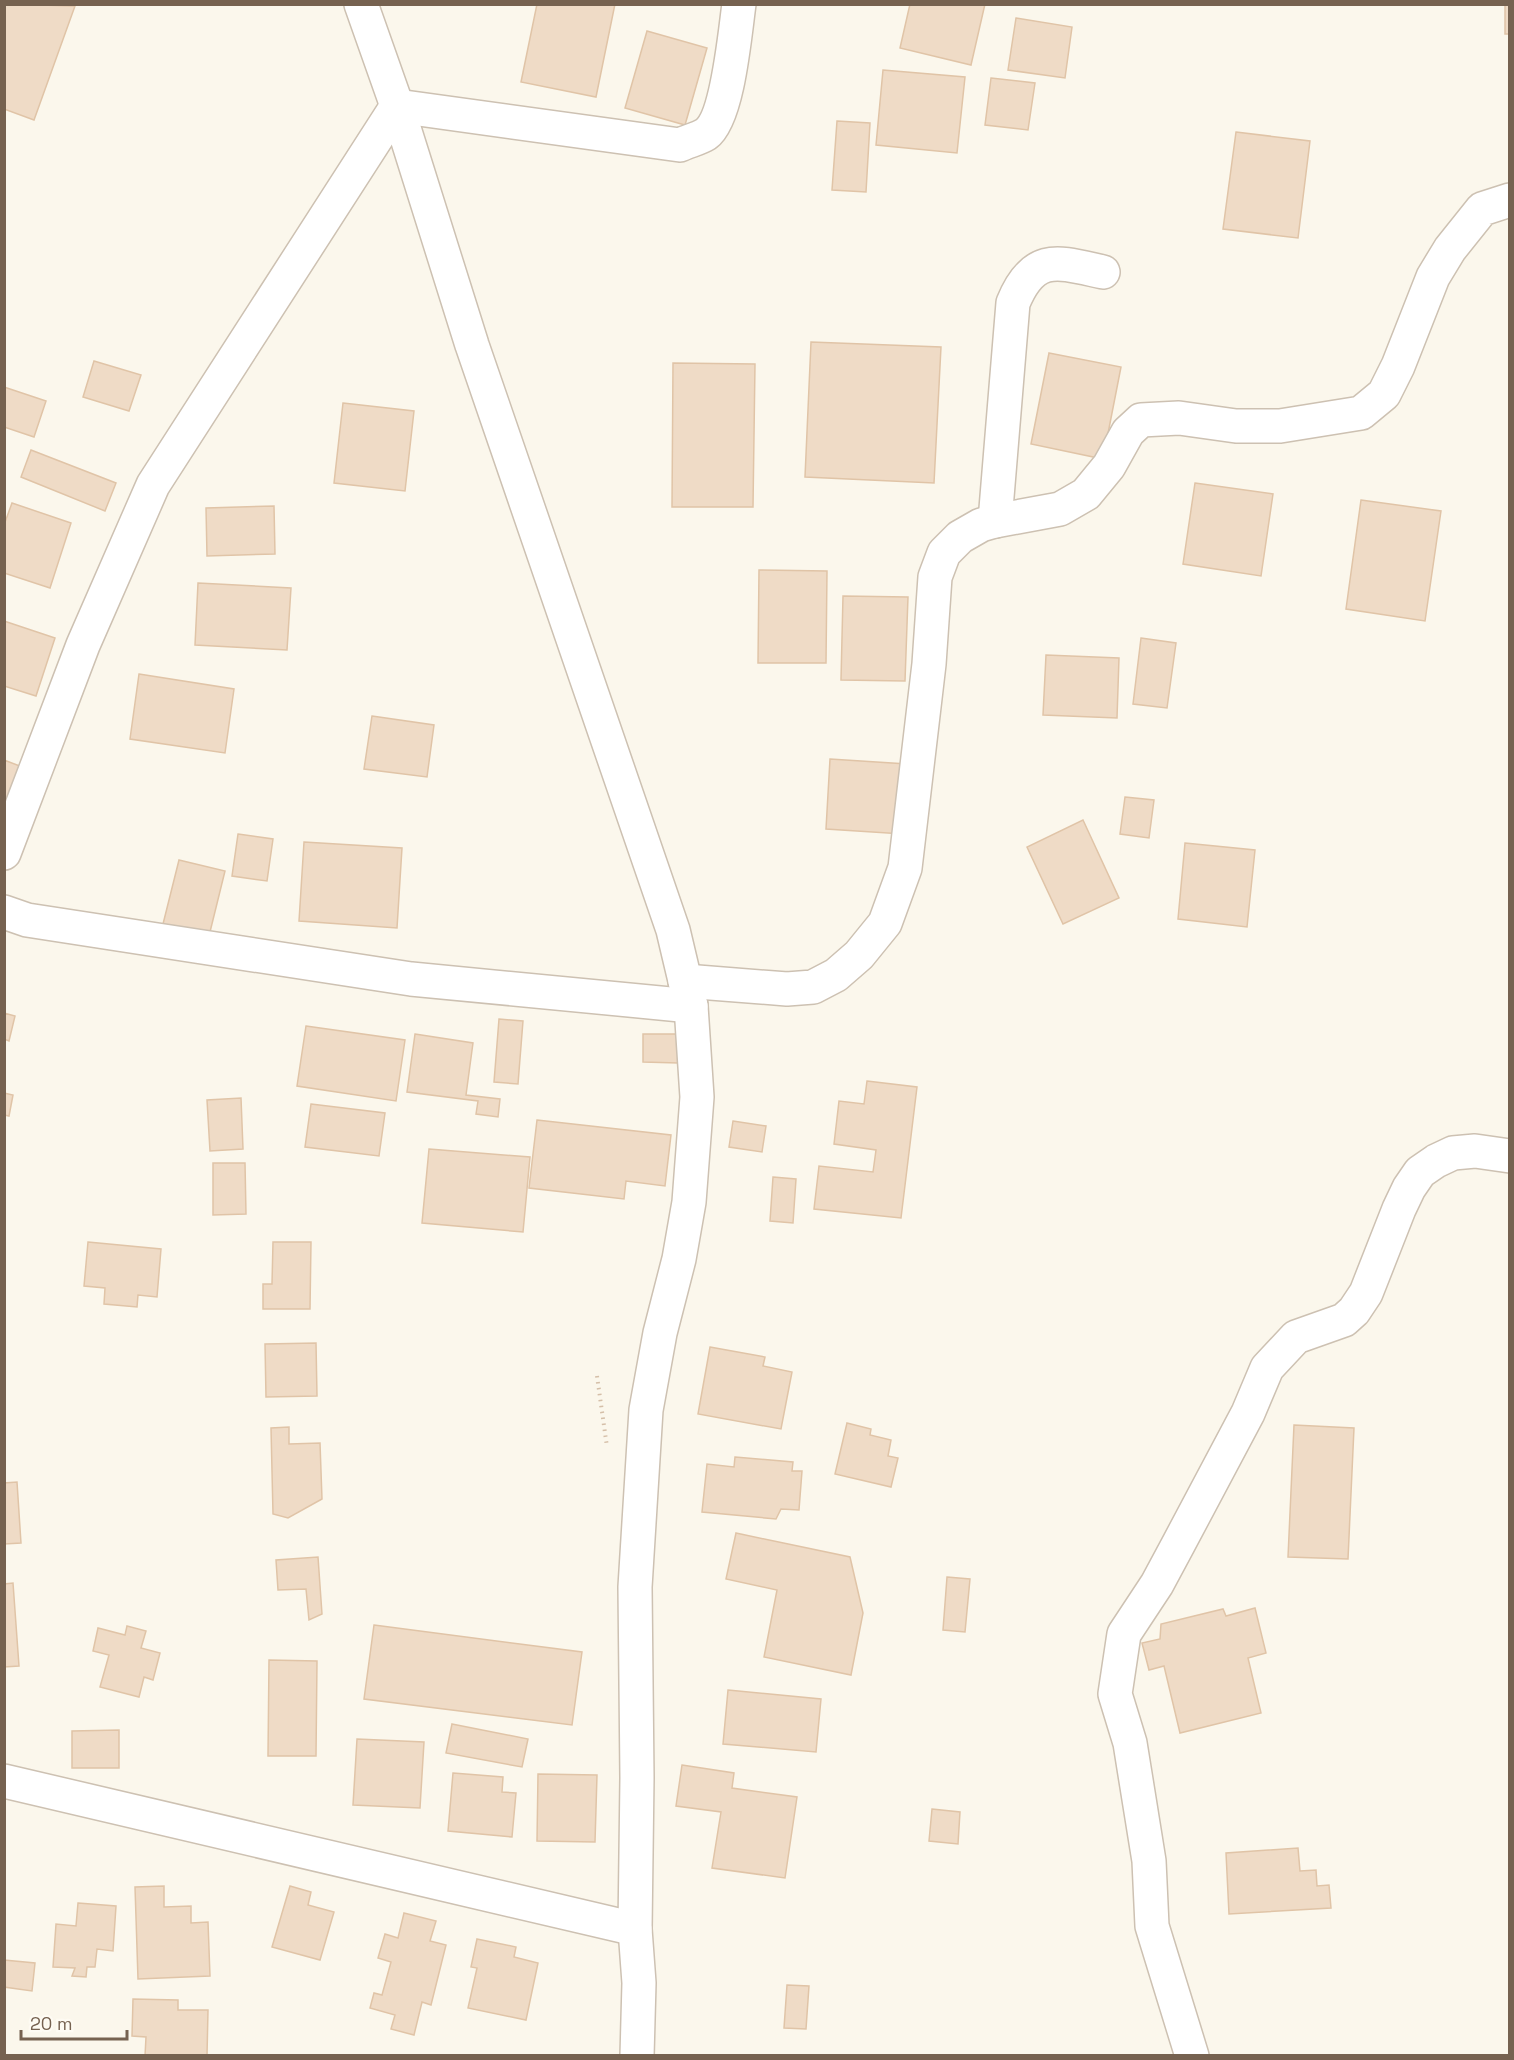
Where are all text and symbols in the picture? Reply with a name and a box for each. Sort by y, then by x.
scale bar [21,2003,128,2041]
text: 20 m [30,2012,73,2035]

